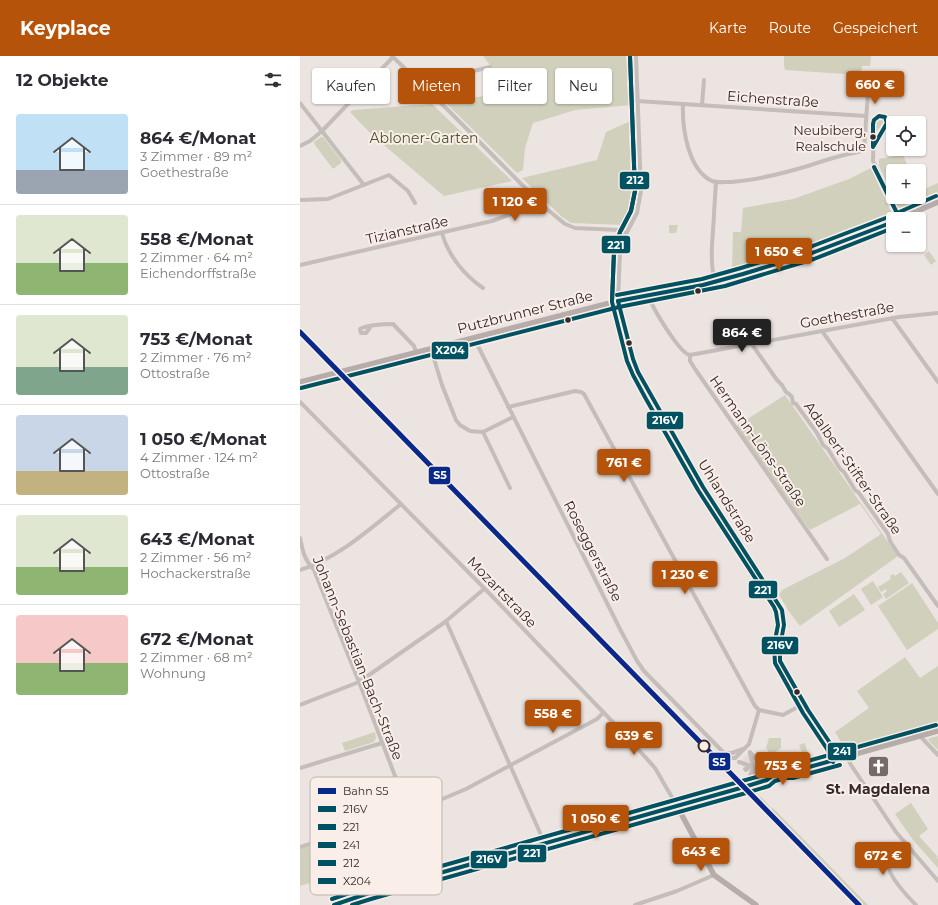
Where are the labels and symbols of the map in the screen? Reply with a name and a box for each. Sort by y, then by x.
pin: 660 € [847,71,903,105]
street label: Eichenstraße [727,87,819,111]
place label: Neubiberg, Realschule [793,122,866,154]
park label: Abloner-Garten [369,129,479,147]
marker: Neubiberg, Realschule [868,132,878,142]
line badge: 212 [619,171,650,190]
text: 212 [626,173,644,187]
pin: 1 120 € [478,188,552,222]
street label: Tizianstraße [364,212,450,248]
line badge: 221 [601,235,631,254]
text: 221 [607,238,625,252]
pin: 1 650 € [742,238,816,272]
street label: Putzbrunner Straße [455,286,595,338]
unlabelled marker [693,286,703,296]
street label: Goethestraße [799,298,895,332]
unlabelled marker [563,315,573,325]
pin: 864 € [714,319,770,353]
unlabelled marker [624,338,634,348]
line badge: X204 [431,341,469,360]
text: X204 [435,343,465,357]
street label: Hermann-Löns-Straße [706,372,810,510]
street label: Adalbert-Stifter-Straße [800,398,906,538]
line badge: 216V [646,411,684,430]
text: 216V [652,413,679,427]
pin: 761 € [596,449,652,483]
street label: Uhlandstraße [694,456,760,546]
line badge: S5 [428,466,451,485]
text: S5 [433,468,447,482]
street label: Roseggerstraße [560,497,626,605]
street label: Mozartstraße [463,552,541,632]
street label: Johann-Sebastian-Bach-Straße [308,553,407,763]
pin: 1 230 € [648,561,722,595]
line badge: 221 [748,580,778,599]
text: 221 [754,583,772,597]
line badge: 216V [761,636,799,655]
text: 216V [767,638,794,652]
unlabelled marker [792,687,802,697]
pin: 558 € [525,700,581,734]
pin: 639 € [606,722,662,756]
unlabelled marker [697,739,711,753]
line badge: 241 [827,742,857,761]
text: 241 [833,744,851,758]
line badge: S5 [708,752,731,771]
pin: 753 € [755,752,811,786]
church icon: St. Magdalena [865,754,891,780]
text: S5 [712,755,726,769]
legend [310,777,442,895]
place label: St. Magdalena [826,780,930,798]
text: Bahn S5 [343,784,389,798]
text: 216V [343,802,368,816]
pin: 1 050 € [559,805,633,839]
text: 221 [343,820,359,834]
text: 241 [343,838,360,852]
pin: 643 € [673,838,729,872]
pin: 672 € [855,842,911,876]
line badge: 221 [517,844,547,863]
text: 221 [523,846,541,860]
line badge: 216V [470,850,508,869]
text: 216V [476,852,503,866]
text: 212 [343,856,359,870]
text: X204 [343,874,372,888]

